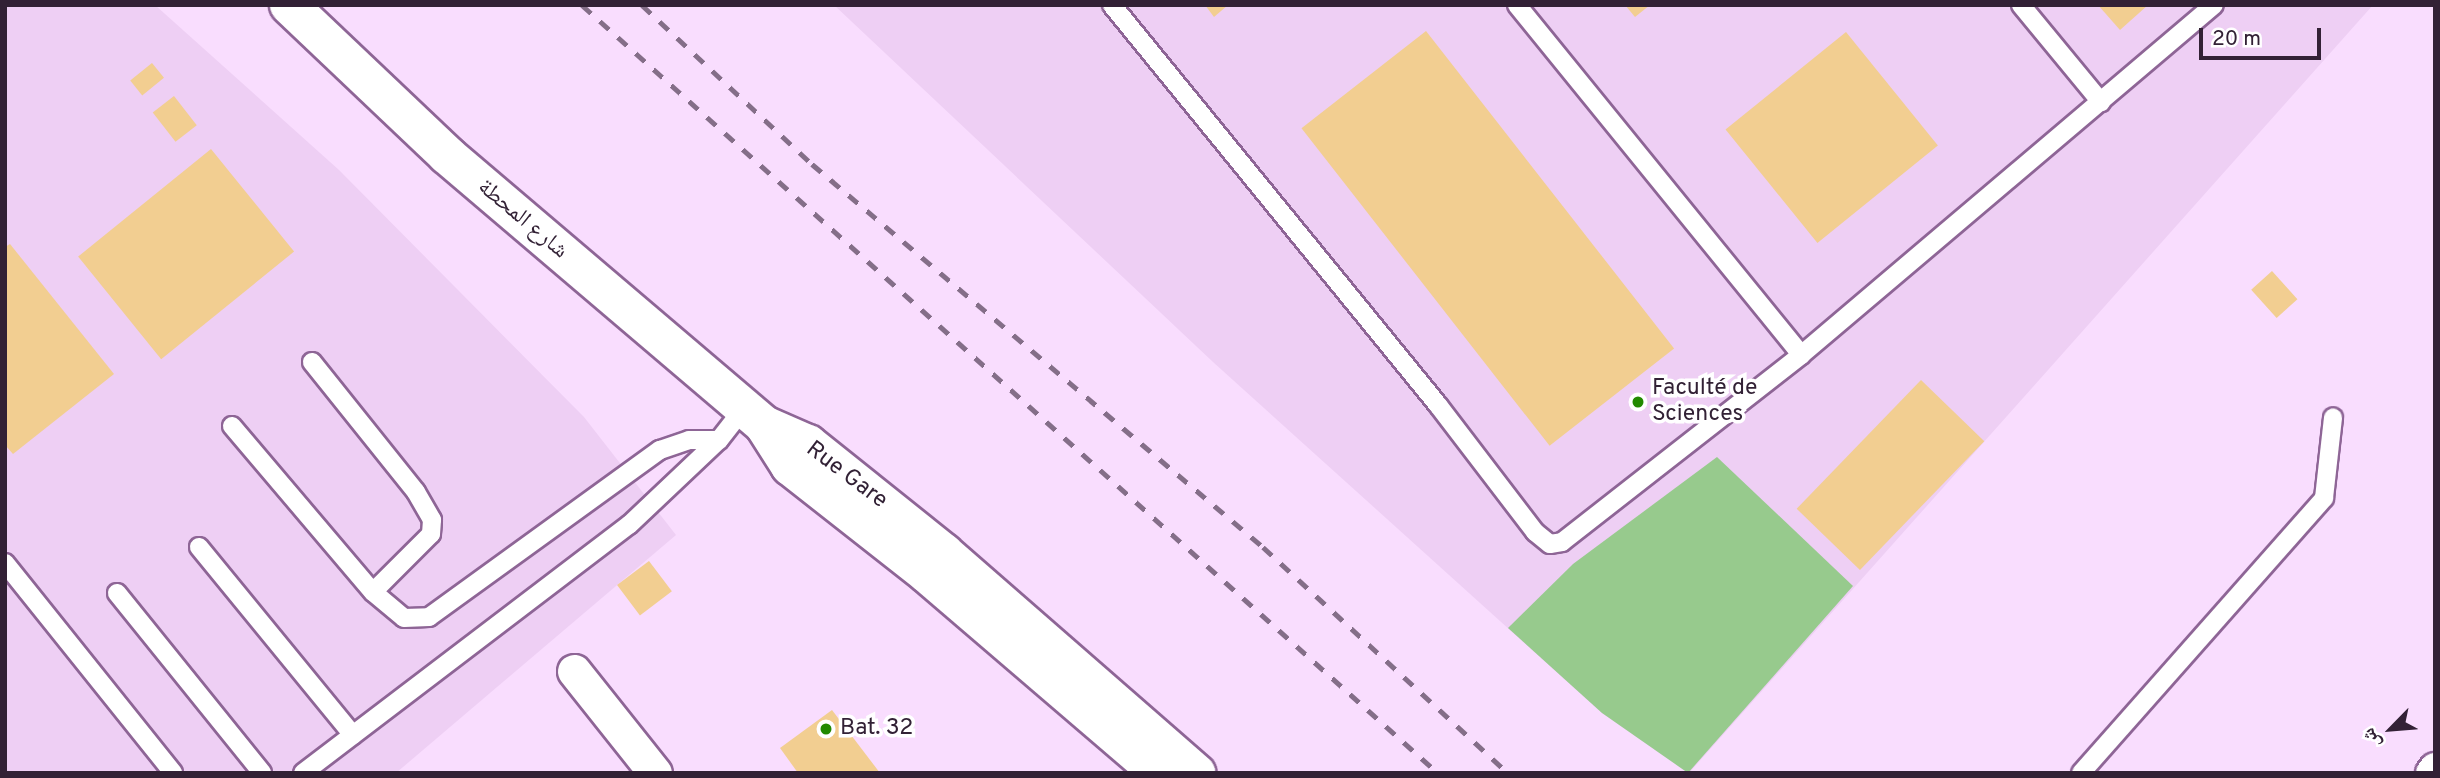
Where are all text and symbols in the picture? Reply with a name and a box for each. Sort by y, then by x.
scale bar [2202,14,2324,58]
text: 20 m [2212,26,2261,53]
street label: شارع المحطة [471,174,573,266]
place label: Faculté de Sciences [1652,375,1757,429]
marker: Faculté de Sciences [1630,394,1646,410]
street label: Rue Gare [800,437,892,515]
north arrow [2356,694,2426,764]
place label: Bat. 32 [840,715,913,743]
marker: Bat. 32 [818,721,834,737]
text: ش [2357,724,2387,752]

